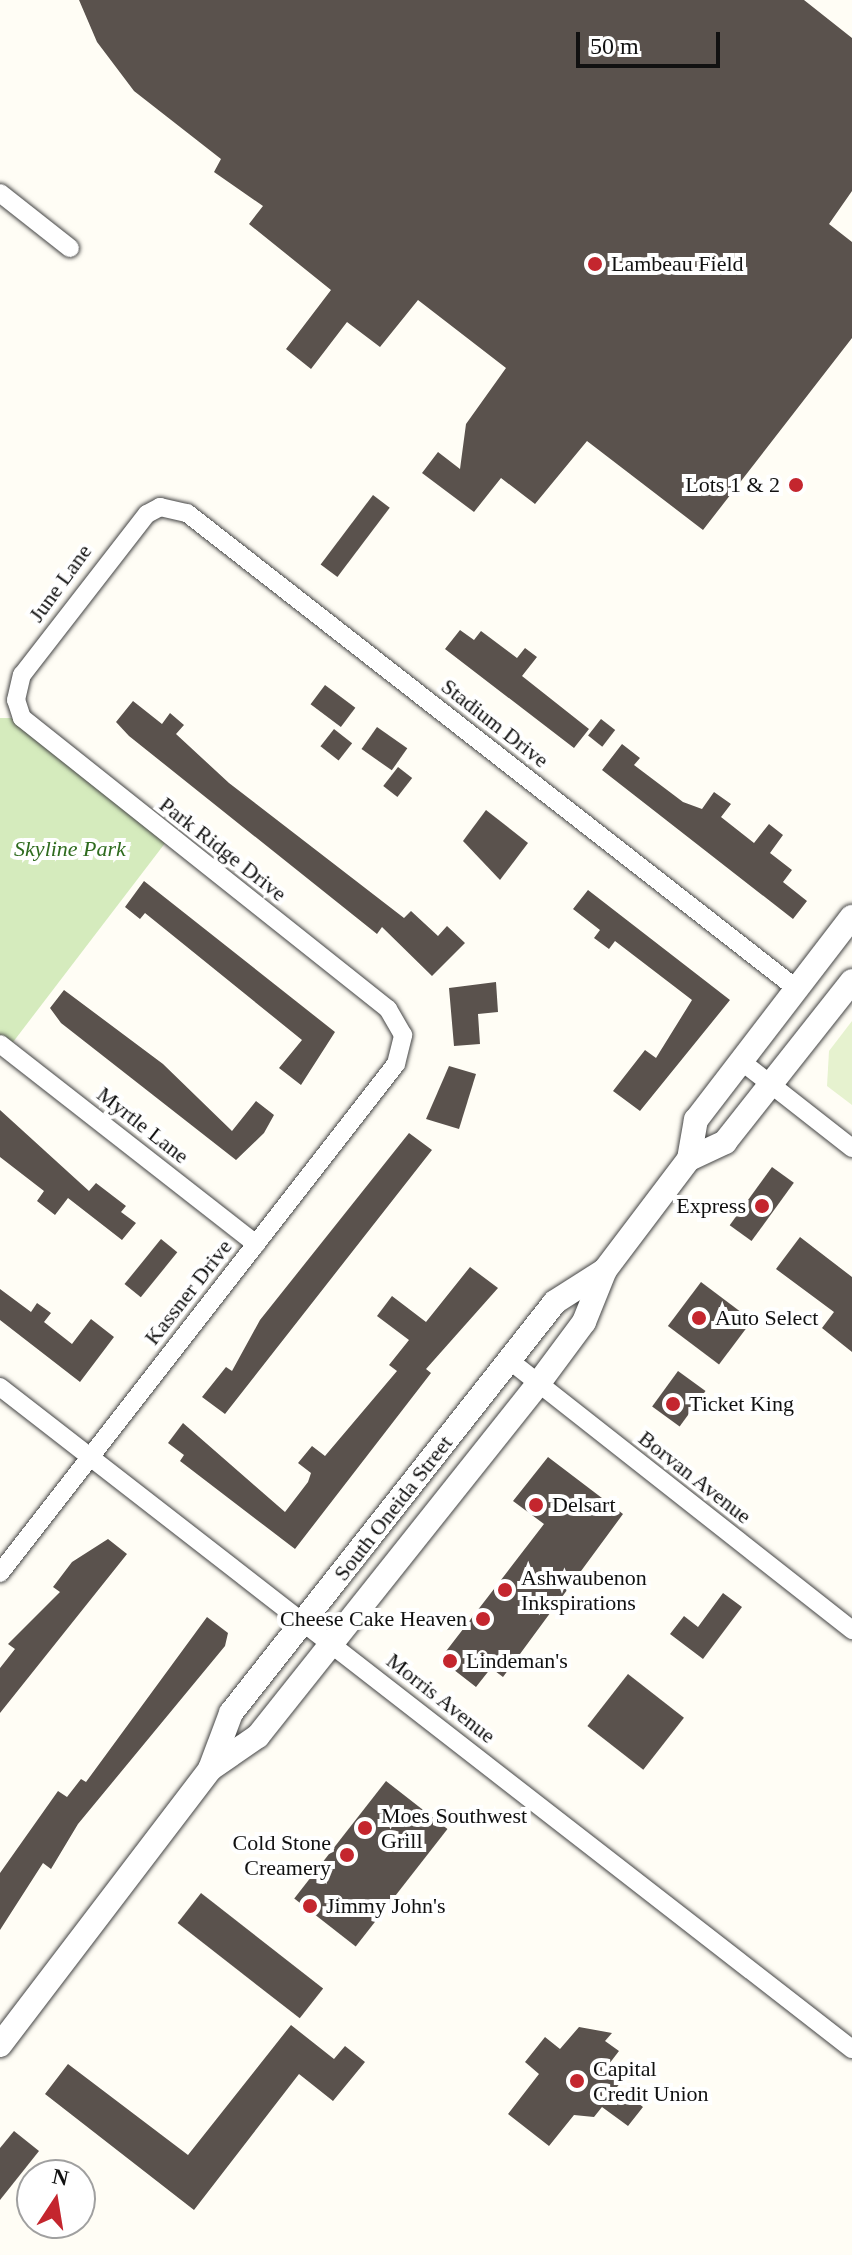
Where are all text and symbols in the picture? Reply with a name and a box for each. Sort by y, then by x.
scale bar [580,16,724,66]
text: 50 m [590,33,639,59]
place label: Lambeau Field [611,251,744,277]
marker: Lambeau Field [586,255,604,273]
place label: Lots 1 & 2 [685,472,780,498]
marker: Lots 1 & 2 [787,476,805,494]
street label: June Lane [23,539,97,627]
street label: Stadium Drive [436,673,554,773]
street label: Park Ridge Drive [154,791,292,907]
park label: Skyline Park [14,836,126,862]
street label: Myrtle Lane [92,1081,194,1169]
place label: Express [676,1193,746,1219]
marker: Express [753,1197,771,1215]
street label: Kassner Drive [139,1234,237,1350]
place label: Auto Select [715,1305,818,1331]
marker: Auto Select [690,1309,708,1327]
place label: Ticket King [689,1391,794,1417]
marker: Ticket King [664,1395,682,1413]
street label: Borvan Avenue [633,1424,757,1530]
street label: South Oneida Street [328,1430,458,1586]
place label: Delsart [552,1492,616,1518]
marker: Delsart [527,1496,545,1514]
place label: Ashwaubenon Inkspirations [521,1564,647,1616]
marker: Ashwaubenon Inkspirations [496,1581,514,1599]
place label: Cheese Cake Heaven [280,1606,467,1632]
marker: Cheese Cake Heaven [474,1610,492,1628]
street label: Morris Avenue [381,1647,501,1749]
place label: Lindeman's [466,1648,568,1674]
marker: Lindeman's [441,1652,459,1670]
place label: Moes Southwest Grill [381,1802,527,1854]
marker: Moes Southwest Grill [356,1819,374,1837]
place label: Cold Stone Creamery [233,1829,331,1880]
marker: Cold Stone Creamery [338,1846,356,1864]
place label: Jimmy John's [326,1893,445,1919]
marker: Jimmy John's [301,1897,319,1915]
place label: Capital Credit Union [593,2055,708,2106]
marker: Capital Credit Union [568,2072,586,2090]
north arrow [16,2159,96,2239]
text: N [50,2163,71,2191]

